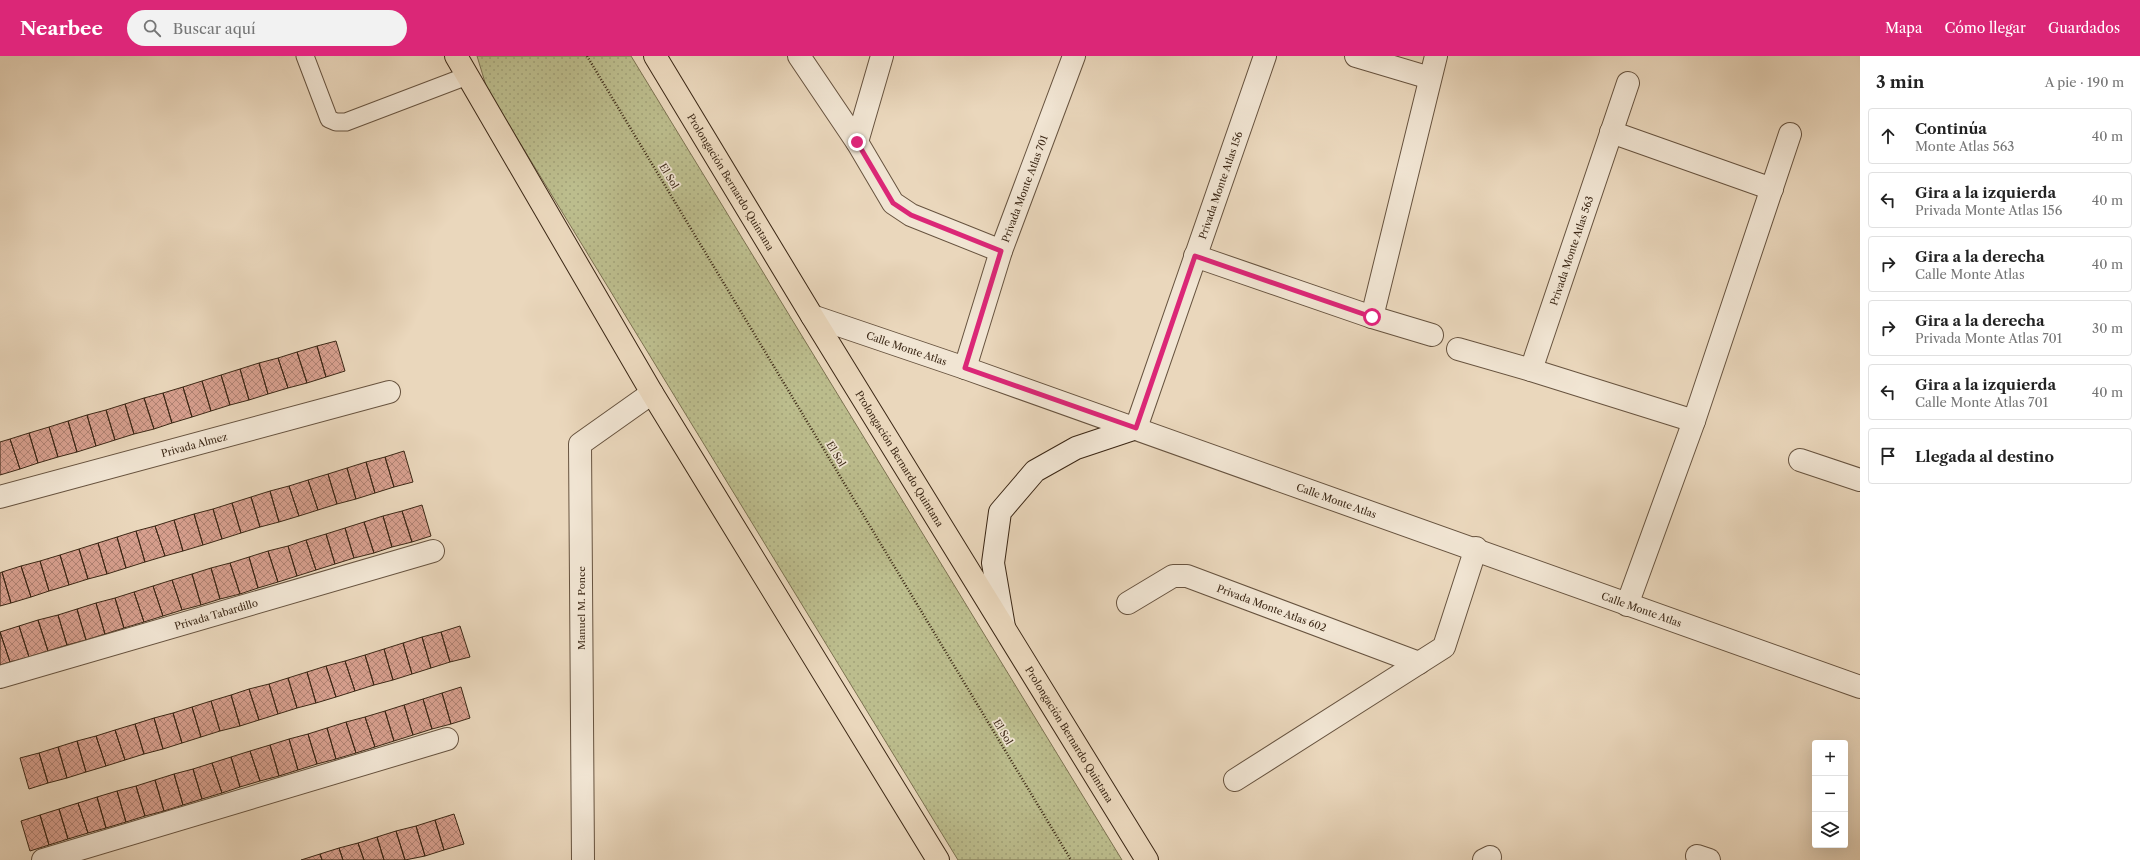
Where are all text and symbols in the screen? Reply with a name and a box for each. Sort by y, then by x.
search box [127,10,407,46]
text: Nearbee [20,17,103,40]
icon: search [141,17,163,39]
text: Buscar aquí [173,19,256,38]
text: Mapa [1885,19,1922,37]
text: Cómo llegar [1944,19,2026,37]
text: Guardados [2048,19,2120,37]
text: 3 min [1876,72,1925,92]
text: A pie · 190 m [2045,74,2124,90]
street label: Prolongación Bernardo Quintana [685,111,778,253]
text: Continúa [1915,119,1987,138]
icon: ahead [1877,125,1899,147]
text: 40 m [2092,128,2123,144]
street label: Privada Monte Atlas 156 [1195,129,1245,241]
route end [848,133,866,151]
street label: Privada Monte Atlas 701 [998,133,1051,244]
text: Monte Atlas 563 [1915,138,2015,154]
street label: El Sol [656,161,682,191]
text: Gira a la izquierda [1915,183,2056,202]
icon: left [1877,189,1899,211]
text: 40 m [2092,192,2123,208]
street label: Privada Monte Atlas 563 [1547,194,1596,307]
text: Privada Monte Atlas 156 [1915,202,2062,218]
text: Gira a la derecha [1915,247,2045,266]
icon: right [1877,253,1899,275]
text: 40 m [2092,256,2123,272]
text: Calle Monte Atlas [1915,266,2025,282]
route start [1363,308,1381,326]
text: Gira a la derecha [1915,311,2045,330]
icon: right [1877,317,1899,339]
text: 30 m [2092,320,2123,336]
street label: Calle Monte Atlas [865,328,949,368]
text: Privada Monte Atlas 701 [1915,330,2062,346]
text: Gira a la izquierda [1915,375,2056,394]
icon: left [1877,381,1899,403]
text: 40 m [2092,384,2123,400]
street label: Prolongación Bernardo Quintana [853,388,947,530]
text: Calle Monte Atlas 701 [1915,394,2048,410]
street label: Privada Almez [159,429,229,460]
street label: El Sol [823,439,849,469]
icon: arrive [1877,445,1899,467]
text: Llegada al destino [1915,447,2054,466]
street label: Calle Monte Atlas [1295,480,1378,521]
street label: Manuel M. Ponce [575,566,588,650]
street label: Privada Monte Atlas 602 [1215,581,1329,634]
street label: Calle Monte Atlas [1600,589,1684,629]
street label: Privada Tabardillo [173,596,259,632]
street label: Prolongación Bernardo Quintana [1023,664,1117,805]
street label: El Sol [990,717,1016,747]
map controls [1812,740,1848,848]
button: + [1812,740,1848,776]
button: − [1812,776,1848,812]
button: layers [1812,812,1848,848]

